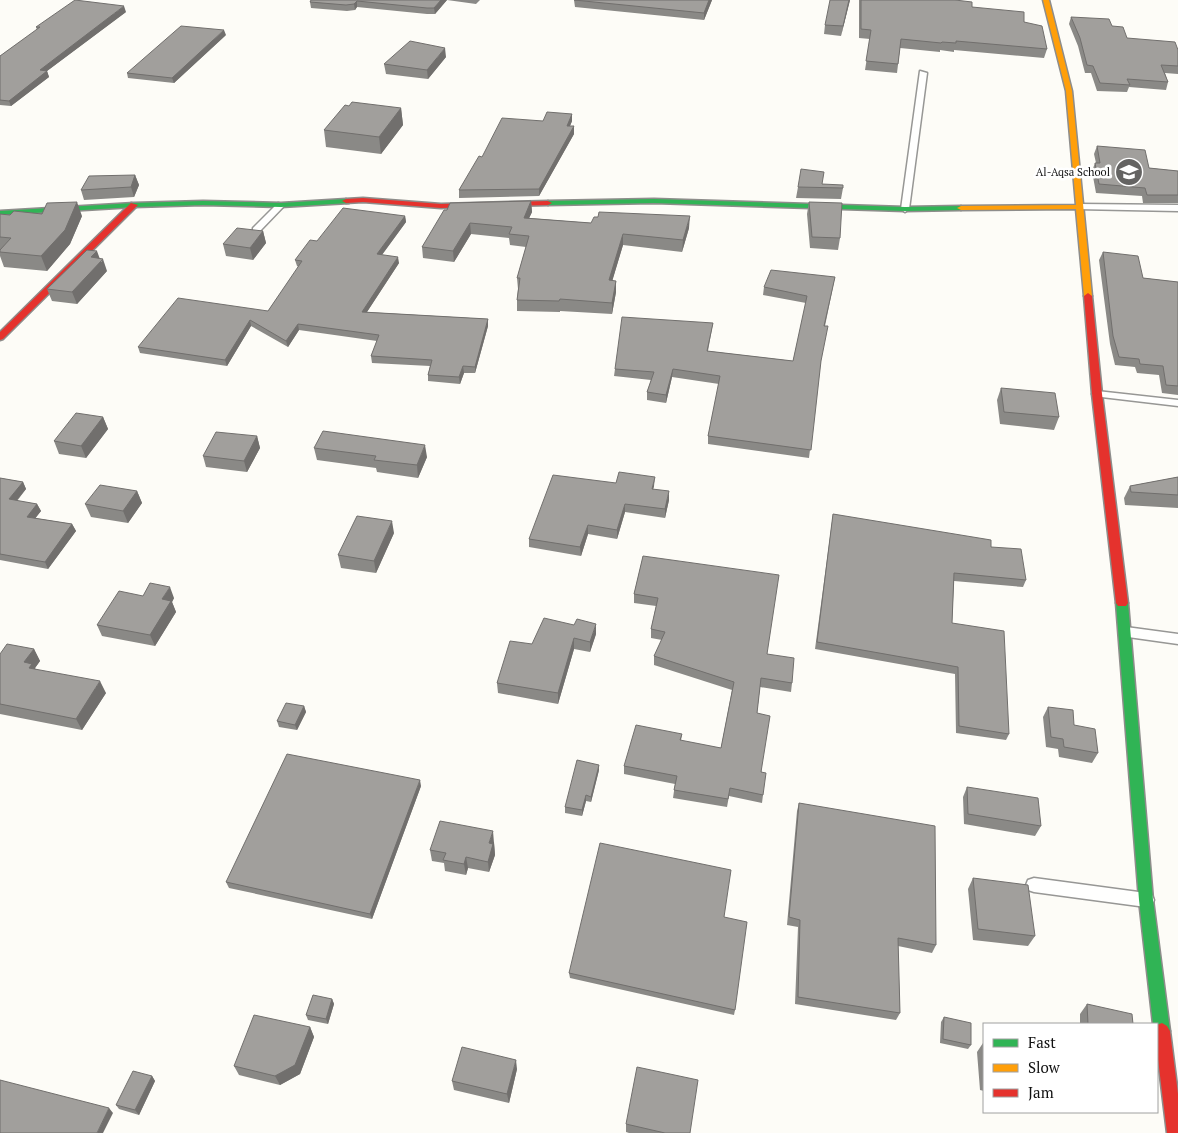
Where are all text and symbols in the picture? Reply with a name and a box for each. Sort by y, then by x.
school or university icon: Al-Aqsa School [1114,157,1144,187]
place label: Al-Aqsa School [1036,165,1110,179]
legend [983,1023,1158,1113]
text: Fast [1028,1032,1056,1052]
text: Slow [1028,1057,1061,1077]
text: Jam [1028,1082,1054,1102]

